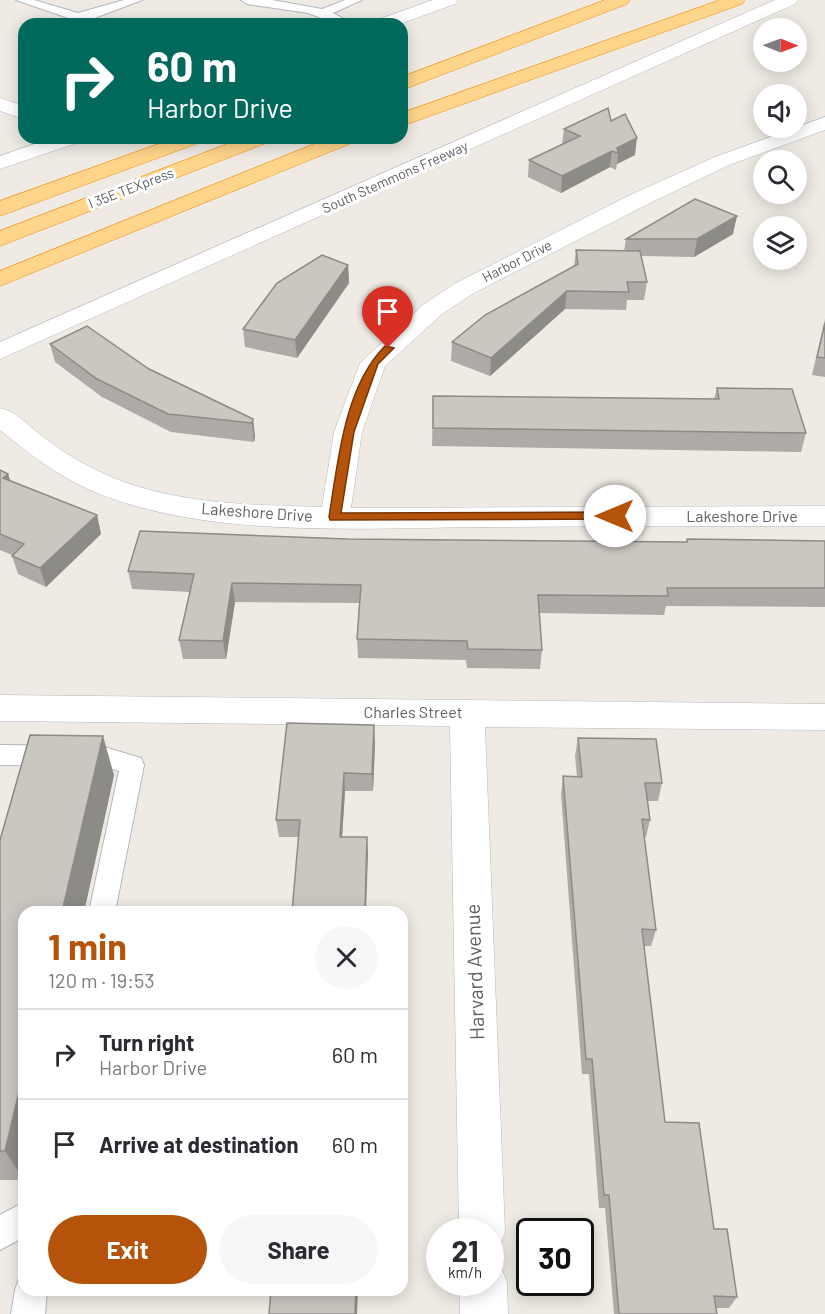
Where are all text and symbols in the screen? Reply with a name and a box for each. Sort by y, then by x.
north arrow [753,18,807,72]
map controls [753,18,807,270]
text: 60 m [147,40,237,90]
icon: right [48,42,126,120]
button: sound [753,84,807,138]
text: Harbor Drive [147,91,293,123]
street label: South Stemmons Freeway [319,136,471,216]
button: search [753,150,807,204]
street label: I 35E TEXpress [86,163,176,212]
button: layers [753,216,807,270]
street label: Harbor Drive [479,236,554,285]
pin [362,286,413,348]
icon: arrive [371,295,404,328]
position arrow [583,484,647,548]
street label: Lakeshore Drive [201,498,313,525]
street label: Lakeshore Drive [686,506,798,525]
street label: Charles Street [364,702,462,721]
street label: Harvard Avenue [460,904,488,1041]
text: 1 min [48,924,127,967]
button: close [315,926,378,989]
text: 120 m · 19:53 [48,968,155,992]
text: Turn right [99,1029,194,1055]
icon: right [48,1038,81,1071]
text: 60 m [332,1041,378,1067]
text: Harbor Drive [99,1055,207,1079]
icon: arrive [48,1128,81,1161]
text: Arrive at destination [99,1131,298,1157]
text: 60 m [332,1131,378,1157]
button: Exit [48,1215,207,1284]
button: Share [219,1215,378,1284]
speed limit sign: 30 [516,1218,594,1296]
text: 21 [451,1232,479,1268]
text: km/h [448,1263,482,1281]

